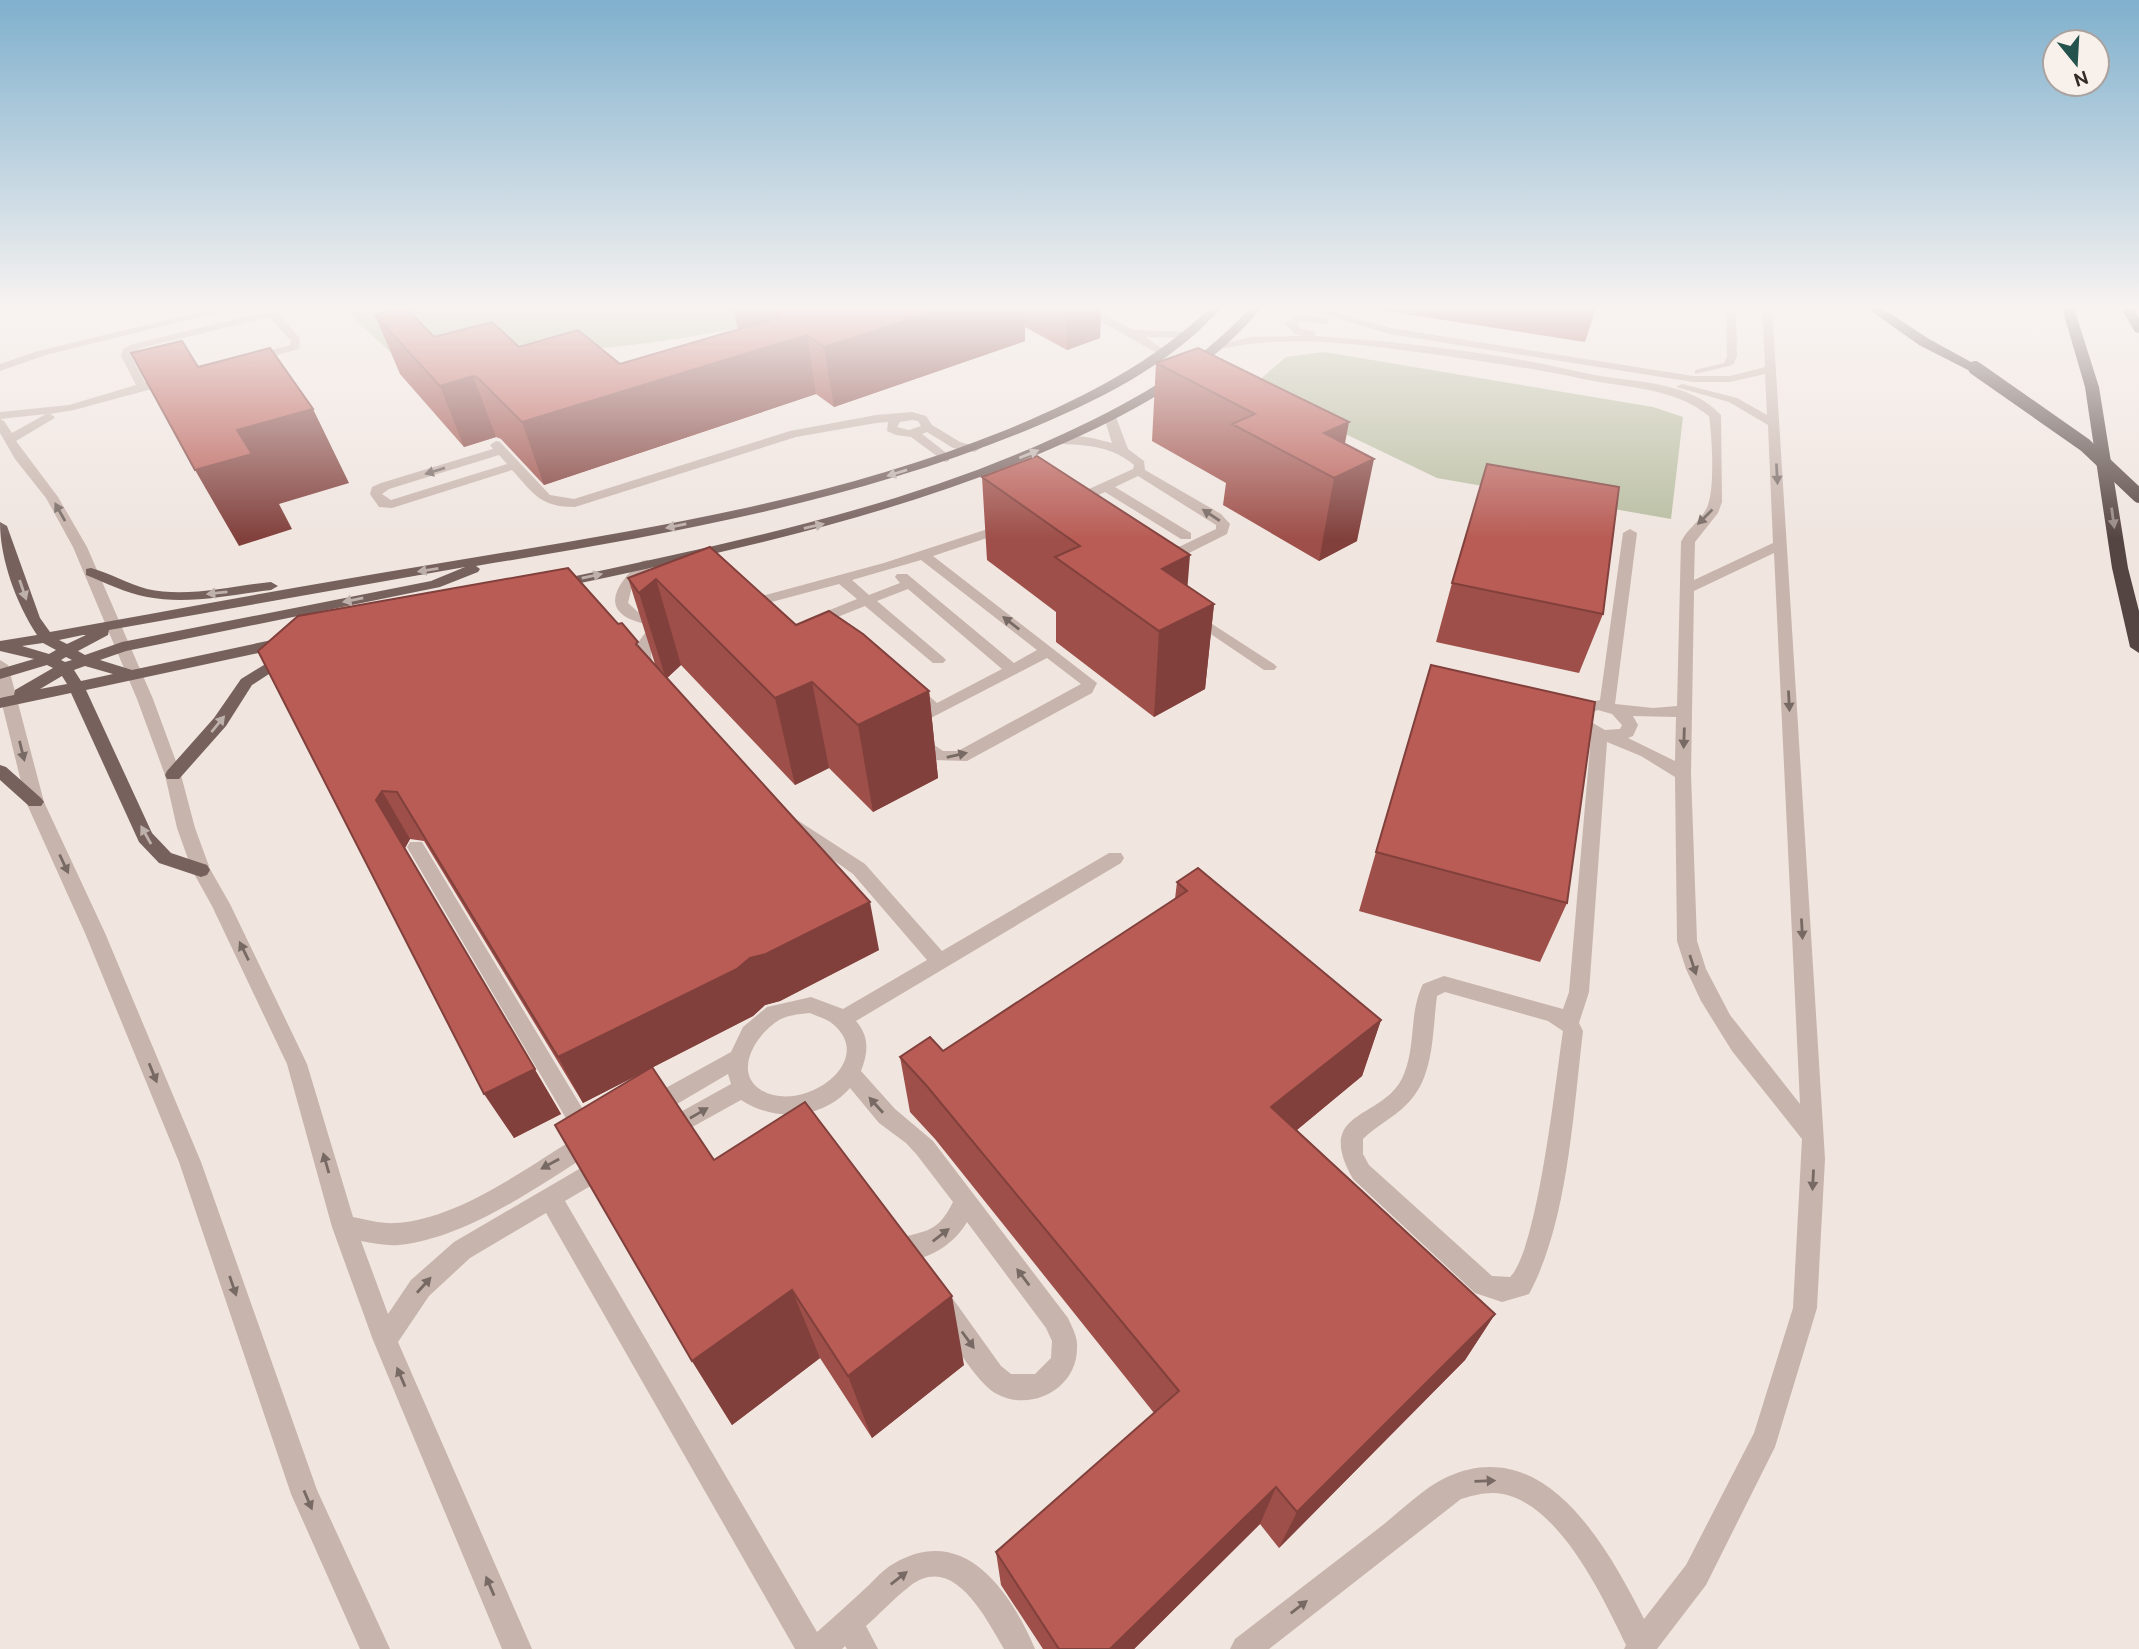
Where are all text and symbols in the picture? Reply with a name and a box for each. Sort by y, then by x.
north arrow [2041,28,2111,98]
text: N [2071,67,2091,92]
one-way arrow [1019,448,1040,459]
one-way arrow [1772,464,1783,486]
one-way arrow [425,466,446,477]
one-way arrow [886,468,907,479]
one-way arrow [54,502,66,521]
one-way arrow [2108,507,2119,529]
one-way arrow [1202,508,1221,521]
one-way arrow [1696,508,1713,525]
one-way arrow [665,520,687,531]
one-way arrow [803,520,825,531]
one-way arrow [417,565,439,576]
one-way arrow [581,570,603,581]
one-way arrow [18,579,29,600]
one-way arrow [206,588,228,599]
one-way arrow [342,595,364,606]
one-way arrow [1002,615,1020,630]
one-way arrow [1784,691,1795,713]
one-way arrow [210,715,225,733]
one-way arrow [1679,727,1690,749]
one-way arrow [17,740,28,762]
one-way arrow [946,749,968,760]
one-way arrow [140,826,152,845]
one-way arrow [58,854,69,874]
one-way arrow [1796,918,1807,940]
one-way arrow [239,941,250,961]
one-way arrow [1689,954,1699,975]
one-way arrow [147,1063,159,1083]
one-way arrow [869,1096,885,1113]
one-way arrow [689,1107,709,1119]
one-way arrow [320,1152,330,1173]
one-way arrow [541,1158,560,1170]
one-way arrow [1807,1169,1818,1191]
one-way arrow [932,1229,950,1243]
one-way arrow [1016,1268,1031,1286]
one-way arrow [228,1275,239,1296]
one-way arrow [416,1276,432,1294]
one-way arrow [960,1331,974,1349]
one-way arrow [395,1366,406,1387]
one-way arrow [1474,1476,1496,1487]
one-way arrow [303,1490,314,1511]
one-way arrow [889,1570,907,1585]
one-way arrow [484,1576,495,1597]
one-way arrow [1290,1600,1308,1615]

